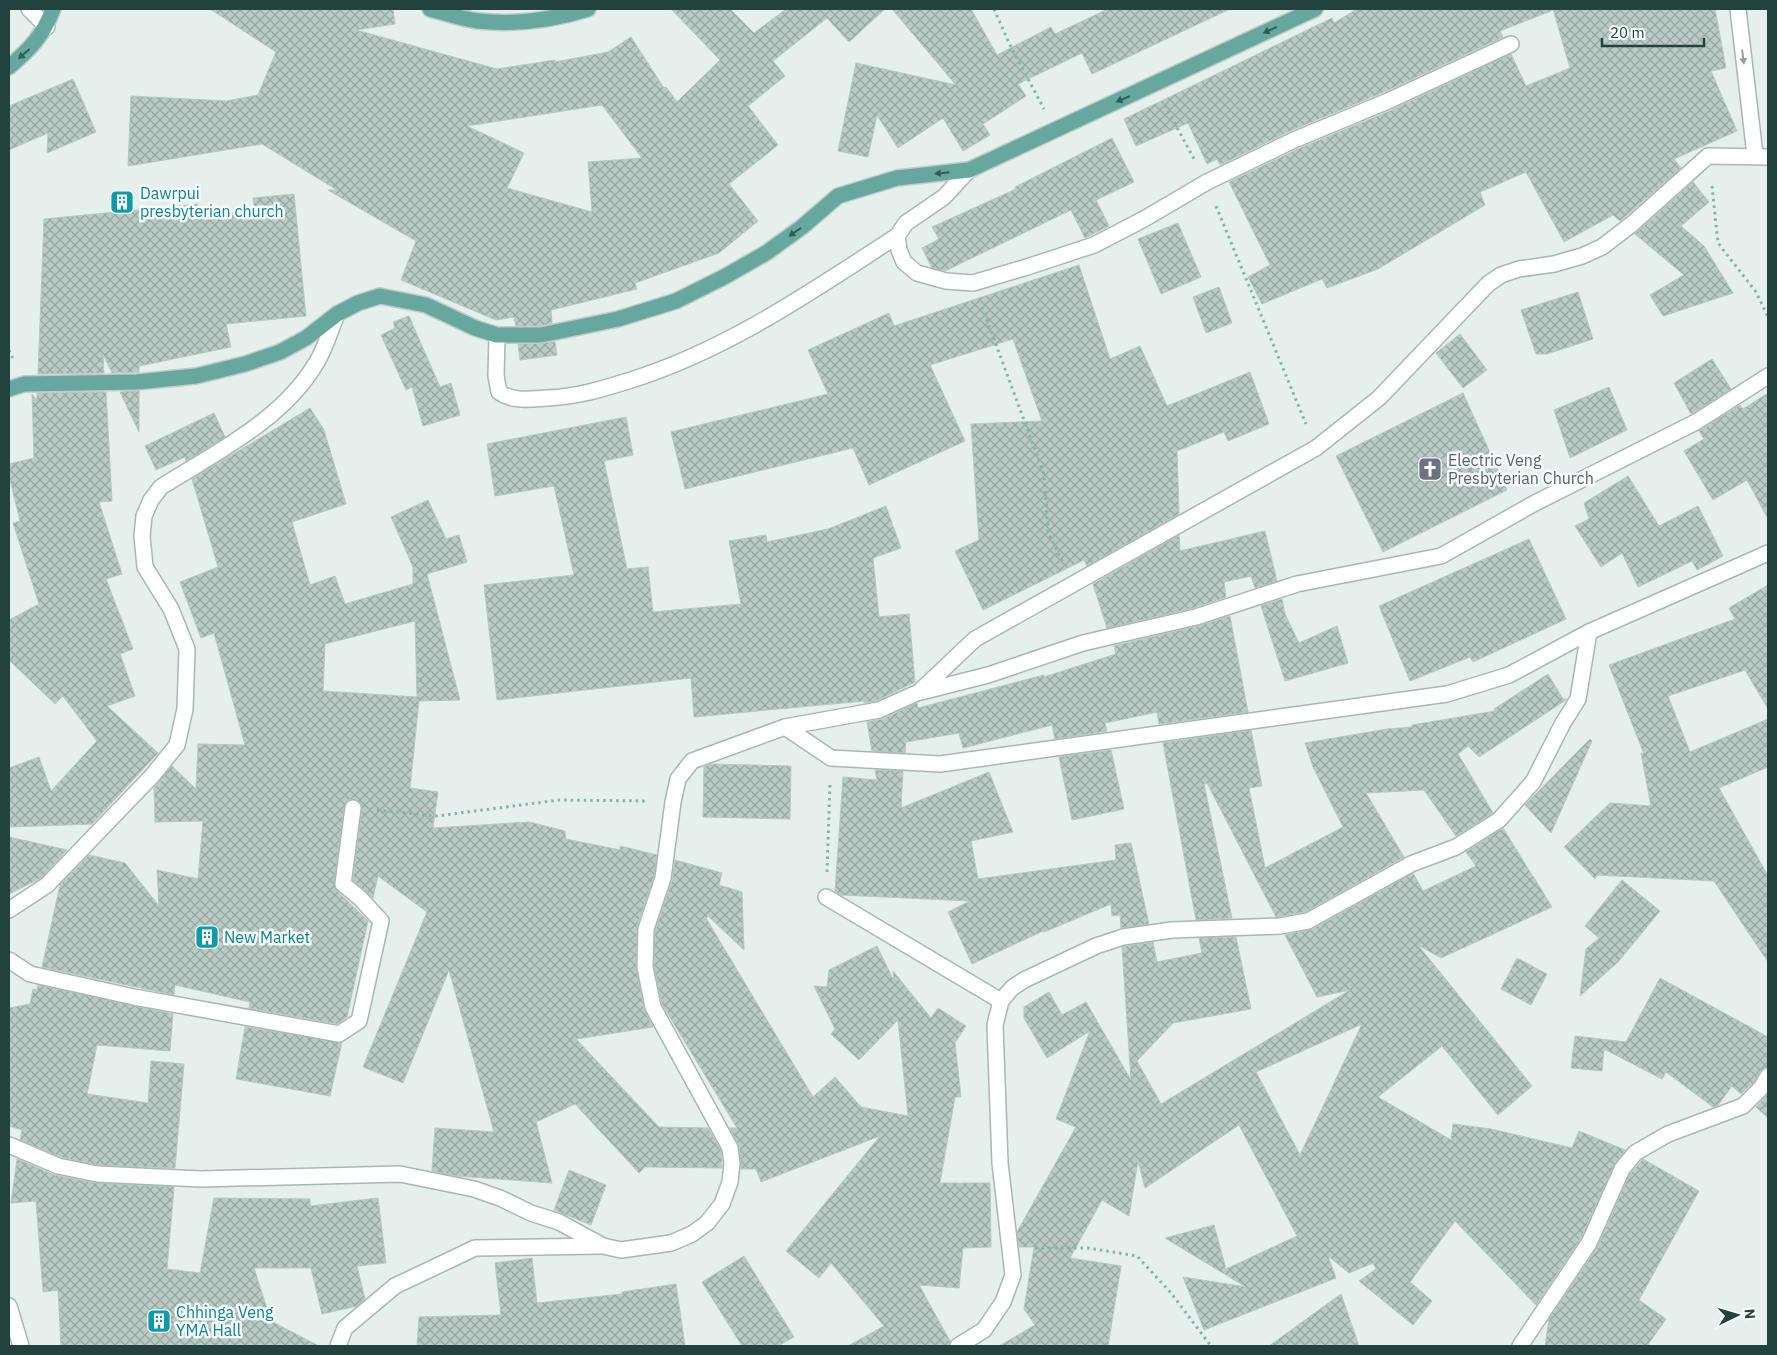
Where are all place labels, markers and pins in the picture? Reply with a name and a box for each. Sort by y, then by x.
place label: Dawrpui presbyterian church [140,183,284,221]
building icon: Dawrpui presbyterian church [109,189,135,215]
place label: Electric Veng Presbyterian Church [1448,450,1594,488]
church icon: Electric Veng Presbyterian Church [1417,456,1443,482]
building icon: New Market [194,924,220,950]
place label: New Market [224,927,310,947]
place label: Chhinga Veng YMA Hall [176,1302,274,1340]
building icon: Chhinga Veng YMA Hall [146,1308,172,1334]

